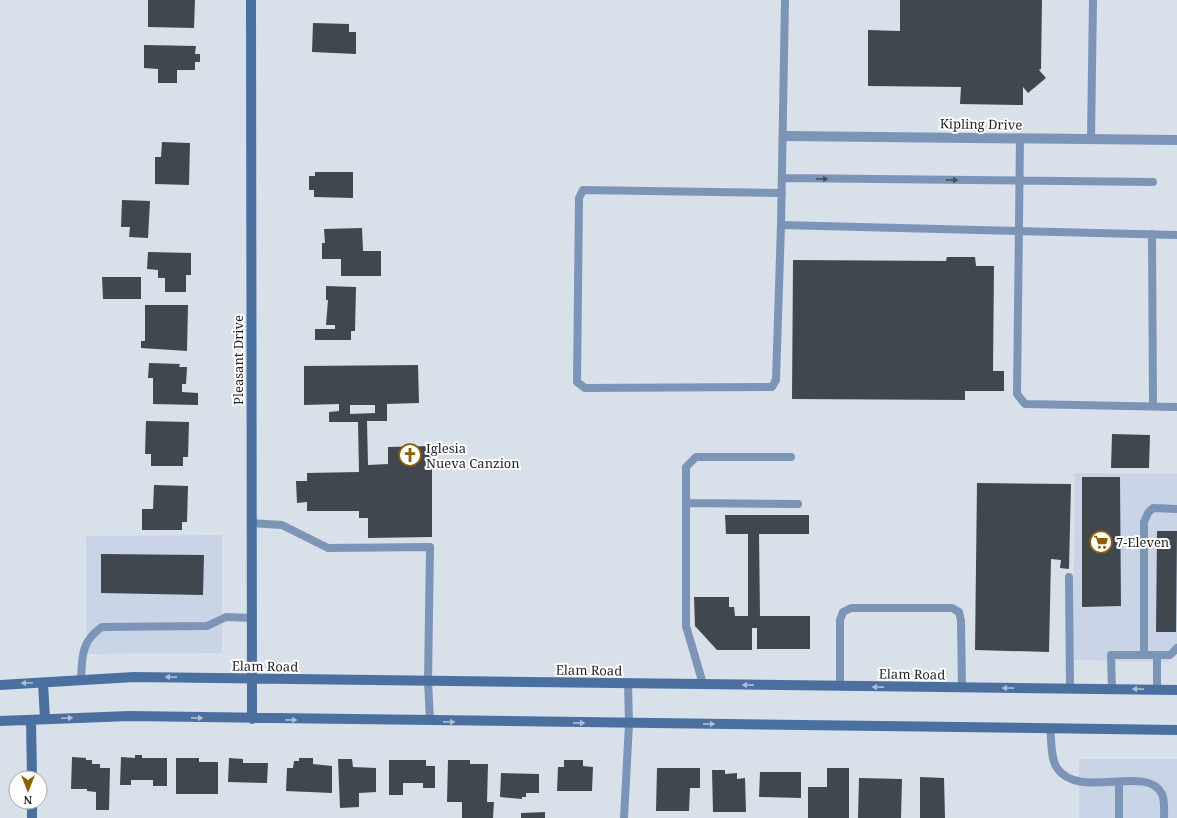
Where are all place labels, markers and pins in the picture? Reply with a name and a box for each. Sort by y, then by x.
place label: Iglesia Nueva Canzion [426,439,520,472]
church icon: Iglesia Nueva Canzion [397,442,423,468]
supermarket icon: 7-Eleven [1088,529,1114,555]
place label: 7-Eleven [1116,533,1170,551]

